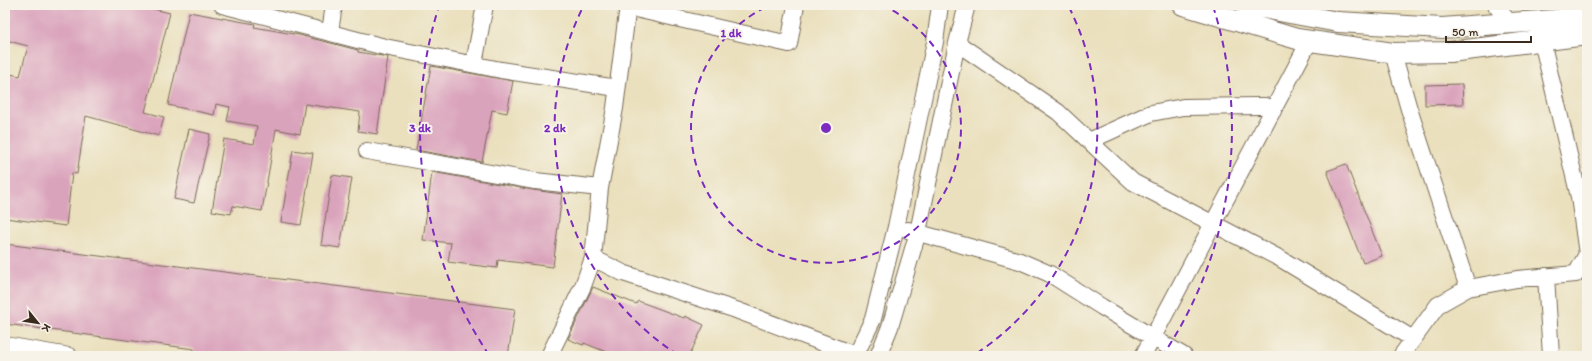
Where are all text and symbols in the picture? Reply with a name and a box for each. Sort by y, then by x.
scale bar [1446,18,1531,44]
text: 50 m [1452,25,1478,39]
text: 1 dk [720,26,742,40]
text: 3 dk [409,121,432,135]
text: 2 dk [544,121,567,135]
centre of rings [819,121,833,135]
north arrow [18,303,58,343]
text: K [38,321,54,335]

